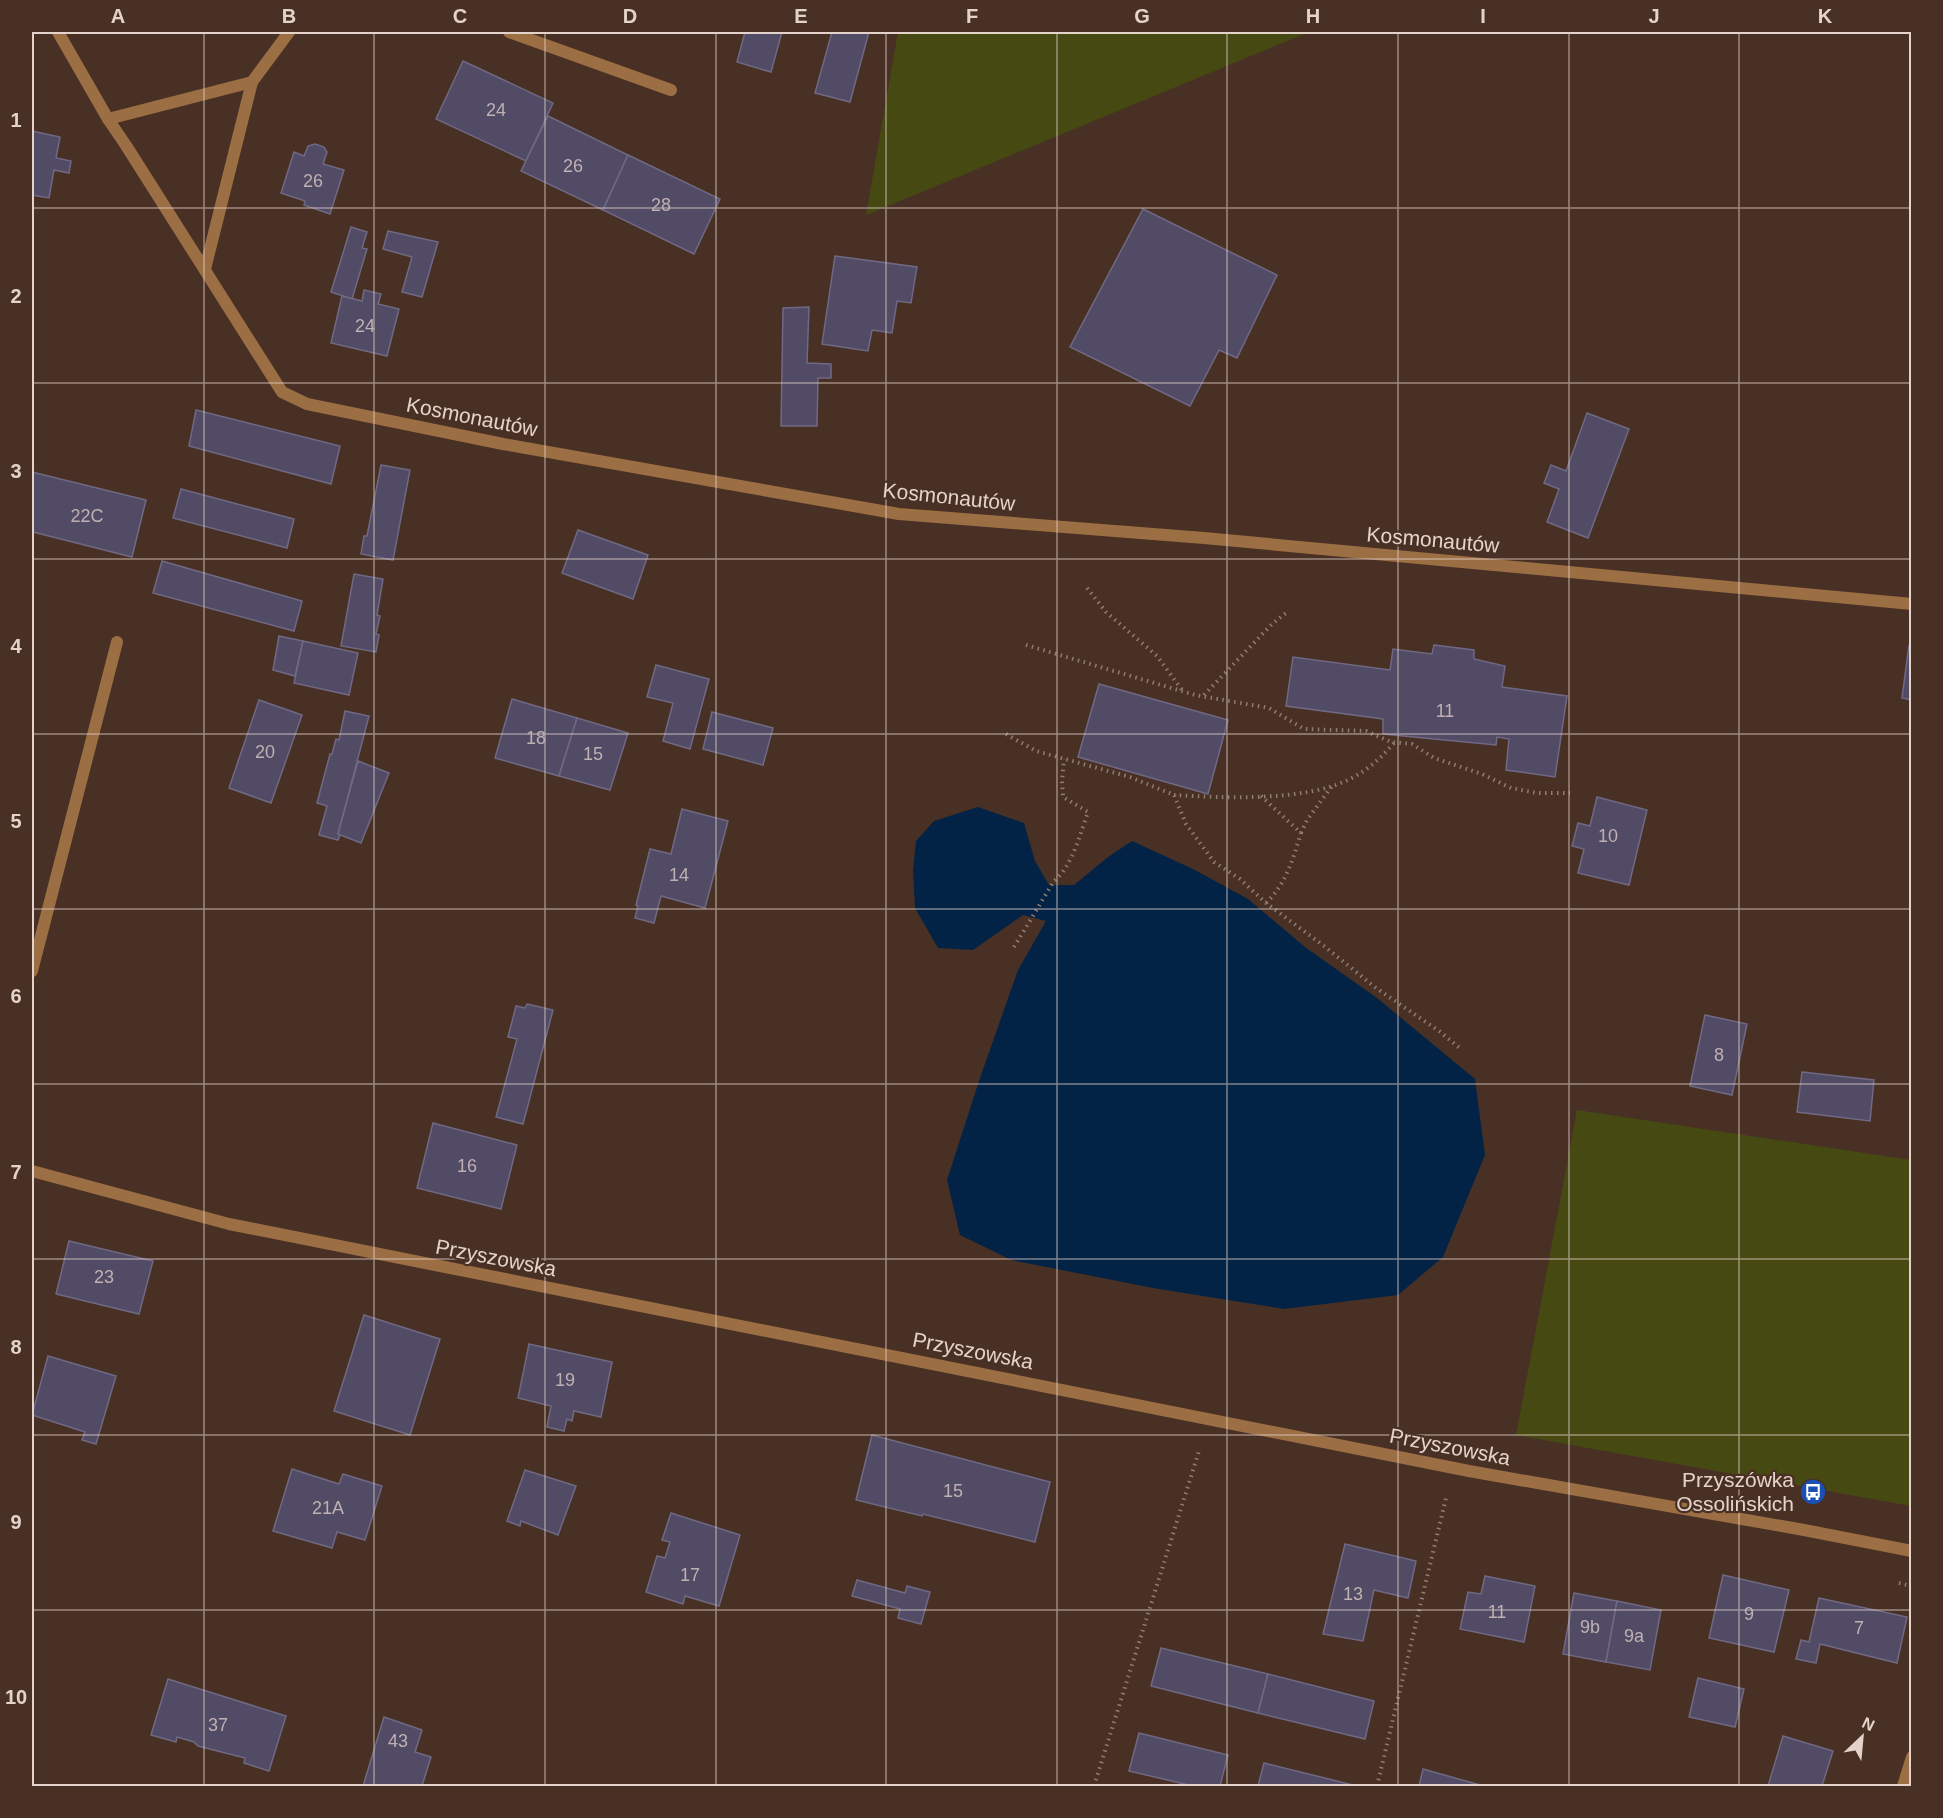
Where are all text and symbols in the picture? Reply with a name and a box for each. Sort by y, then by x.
text: A [111,5,125,27]
text: B [282,5,296,27]
text: C [453,5,467,27]
text: D [623,5,637,27]
text: E [794,5,808,27]
text: F [966,5,978,27]
text: G [1134,5,1150,27]
text: H [1306,5,1320,27]
text: I [1480,5,1486,27]
text: J [1648,5,1660,27]
text: K [1818,5,1833,27]
house number: 24 [486,100,506,120]
text: 1 [10,109,22,131]
house number: 26 [563,156,583,176]
house number: 26 [303,171,323,191]
house number: 28 [651,195,671,215]
text: 2 [10,285,22,307]
house number: 24 [355,316,375,336]
street label: Kosmonautów [405,393,540,441]
text: 3 [10,460,22,482]
street label: Kosmonautów [882,478,1017,515]
house number: 22C [70,506,104,526]
street label: Kosmonautów [1366,522,1501,557]
text: 4 [10,635,22,657]
house number: 11 [1436,701,1454,721]
house number: 18 [526,728,546,748]
house number: 20 [255,742,275,762]
house number: 15 [583,744,603,764]
text: 5 [10,810,22,832]
house number: 10 [1598,826,1618,846]
house number: 14 [669,865,689,885]
text: 6 [10,985,22,1007]
house number: 8 [1714,1045,1724,1065]
house number: 16 [457,1156,477,1176]
text: 7 [10,1161,22,1183]
street label: Przyszowska [434,1235,559,1281]
house number: 23 [94,1267,114,1287]
street label: Przyszowska [911,1328,1036,1374]
text: 8 [10,1336,22,1358]
house number: 19 [555,1370,575,1390]
street label: Przyszowska [1388,1424,1513,1470]
place label: Przyszówka Ossolińskich [1676,1468,1794,1515]
bus stop icon: Przyszówka Ossolińskich [1798,1477,1828,1507]
house number: 15 [943,1481,963,1501]
house number: 21A [312,1498,344,1518]
text: 9 [10,1511,22,1533]
house number: 17 [680,1565,700,1585]
house number: 13 [1343,1584,1363,1604]
house number: 11 [1488,1602,1506,1622]
house number: 9 [1744,1604,1754,1624]
house number: 9b [1580,1617,1600,1637]
house number: 7 [1854,1618,1864,1638]
house number: 9a [1624,1626,1645,1646]
text: 10 [5,1686,27,1708]
north arrow [1832,1707,1892,1767]
text: N [1859,1714,1877,1734]
house number: 37 [208,1715,228,1735]
house number: 43 [388,1731,408,1751]

